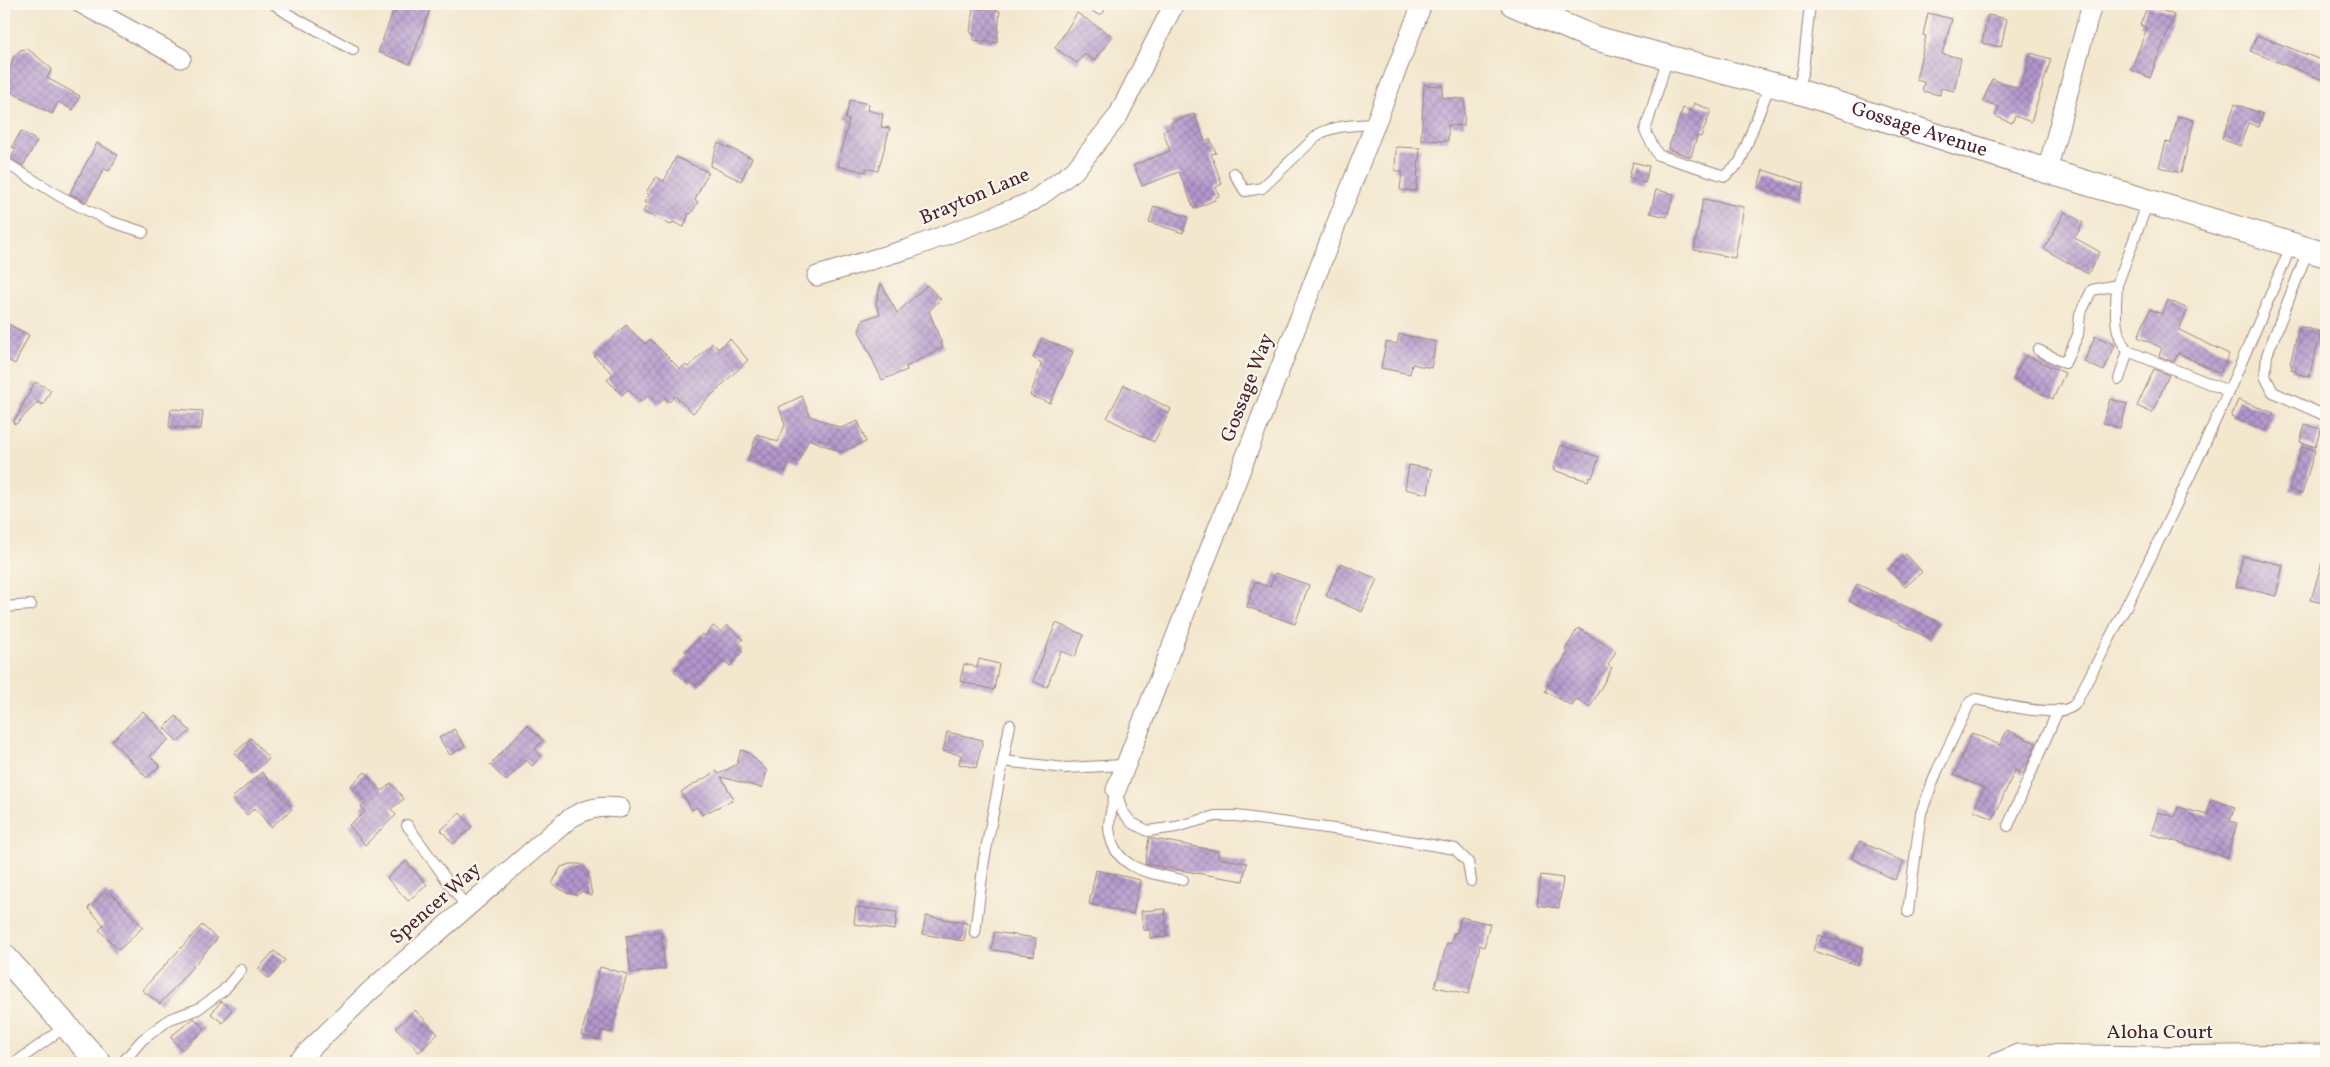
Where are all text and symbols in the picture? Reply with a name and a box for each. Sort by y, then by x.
street label: Gossage Avenue [1848,95,1991,165]
street label: Brayton Lane [916,161,1034,233]
street label: Gossage Way [1214,329,1282,446]
street label: Spencer Way [384,856,488,952]
street label: Aloha Court [2107,1019,2213,1047]

